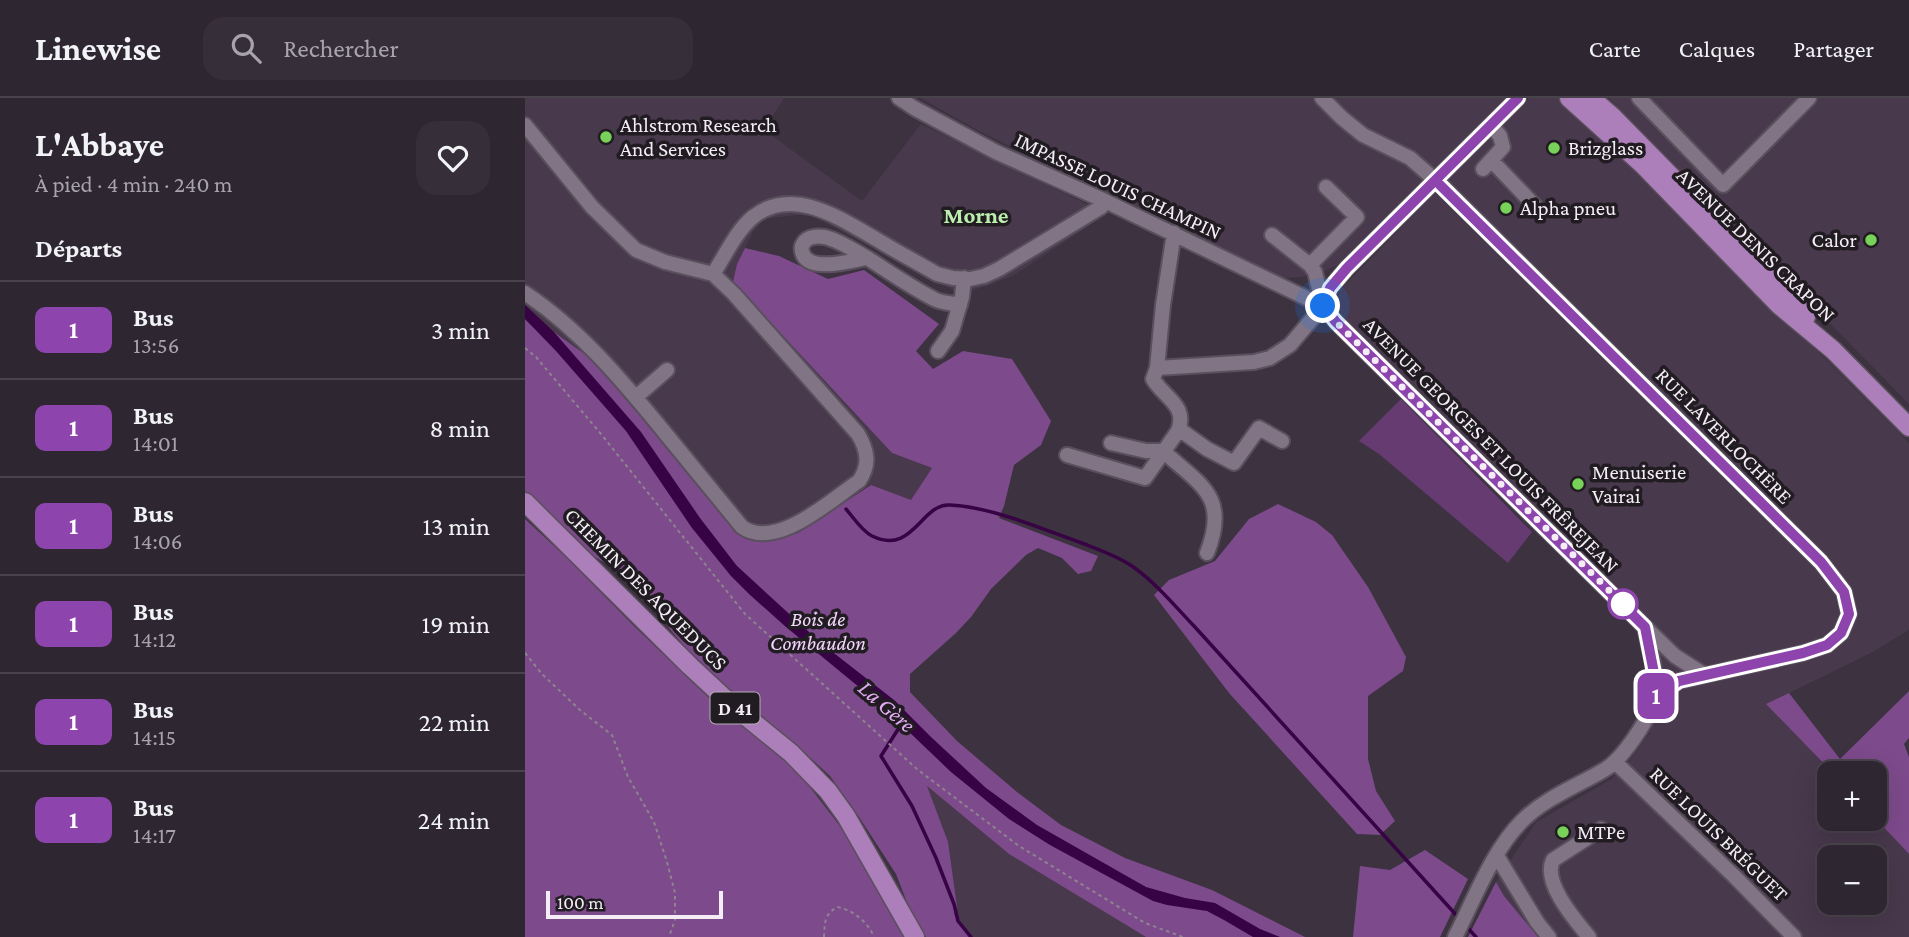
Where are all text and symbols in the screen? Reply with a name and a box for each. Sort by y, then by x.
search box [203,17,693,80]
icon: search [227,29,265,67]
text: Linewise [35,30,161,67]
text: Rechercher [283,34,399,63]
text: Carte [1589,35,1641,62]
text: Calques [1679,35,1755,62]
text: Partager [1793,35,1874,62]
place label: Ahlstrom Research And Services [620,113,777,161]
button: heart [416,121,490,195]
text: L'Abbaye [35,126,164,163]
street label: IMPASSE LOUIS CHAMPIN [1011,128,1225,244]
marker: Ahlstrom Research And Services [598,129,614,145]
place label: Brizglass [1568,136,1643,160]
marker: Brizglass [1546,140,1562,156]
street label: AVENUE DENIS CRAPON [1672,163,1840,327]
text: À pied · 4 min · 240 m [35,171,232,197]
place label: Alpha pneu [1520,196,1616,220]
marker: Alpha pneu [1498,200,1514,216]
district label: Morne [943,202,1009,228]
place label: Calor [1812,228,1858,252]
marker: Calor [1863,232,1879,248]
text: Départs [35,234,122,263]
your location [1305,288,1340,323]
text: Bus [133,303,174,332]
street label: AVENUE GEORGES ET LOUIS FRÊREJEAN [1358,312,1624,578]
text: 1 [69,316,78,343]
text: 3 min [431,316,490,345]
text: 13:56 [133,332,179,358]
street label: RUE LAVERLOCHÈRE [1651,363,1797,509]
text: Bus [133,401,174,430]
text: 1 [69,414,78,441]
text: 8 min [429,414,490,443]
text: 14:01 [133,430,178,456]
place label: Menuiserie Vairai [1592,460,1686,508]
marker: Menuiserie Vairai [1570,476,1586,492]
text: Bus [133,499,174,528]
street label: CHEMIN DES AQUEDUCS [560,503,732,675]
text: 1 [69,512,78,539]
text: 13 min [422,512,490,541]
text: 14:06 [133,528,182,554]
unlabelled marker [1608,589,1638,619]
text: Bus [133,597,174,626]
park label: Bois de Combaudon [770,607,866,655]
text: 1 [69,610,78,637]
text: 19 min [422,610,490,639]
text: 14:12 [133,626,176,652]
line badge: 1 [1633,673,1679,719]
water label: La Gère [853,674,921,738]
text: 1 [1652,682,1660,709]
road number: D 41 [711,692,759,723]
text: Bus [133,695,174,724]
text: 1 [69,708,78,735]
text: 22 min [419,708,490,737]
text: 14:15 [133,724,176,750]
map controls [1817,761,1887,915]
button: + [1817,761,1887,831]
street label: RUE LOUIS BRÉGUET [1645,762,1793,906]
text: Bus [133,793,174,822]
text: 1 [69,806,78,833]
text: 24 min [418,806,490,835]
place label: MTPe [1577,820,1625,844]
text: 14:17 [133,822,176,848]
marker: MTPe [1555,824,1571,840]
button: − [1817,845,1887,915]
scale bar [546,888,723,920]
text: 100 m [557,892,604,913]

